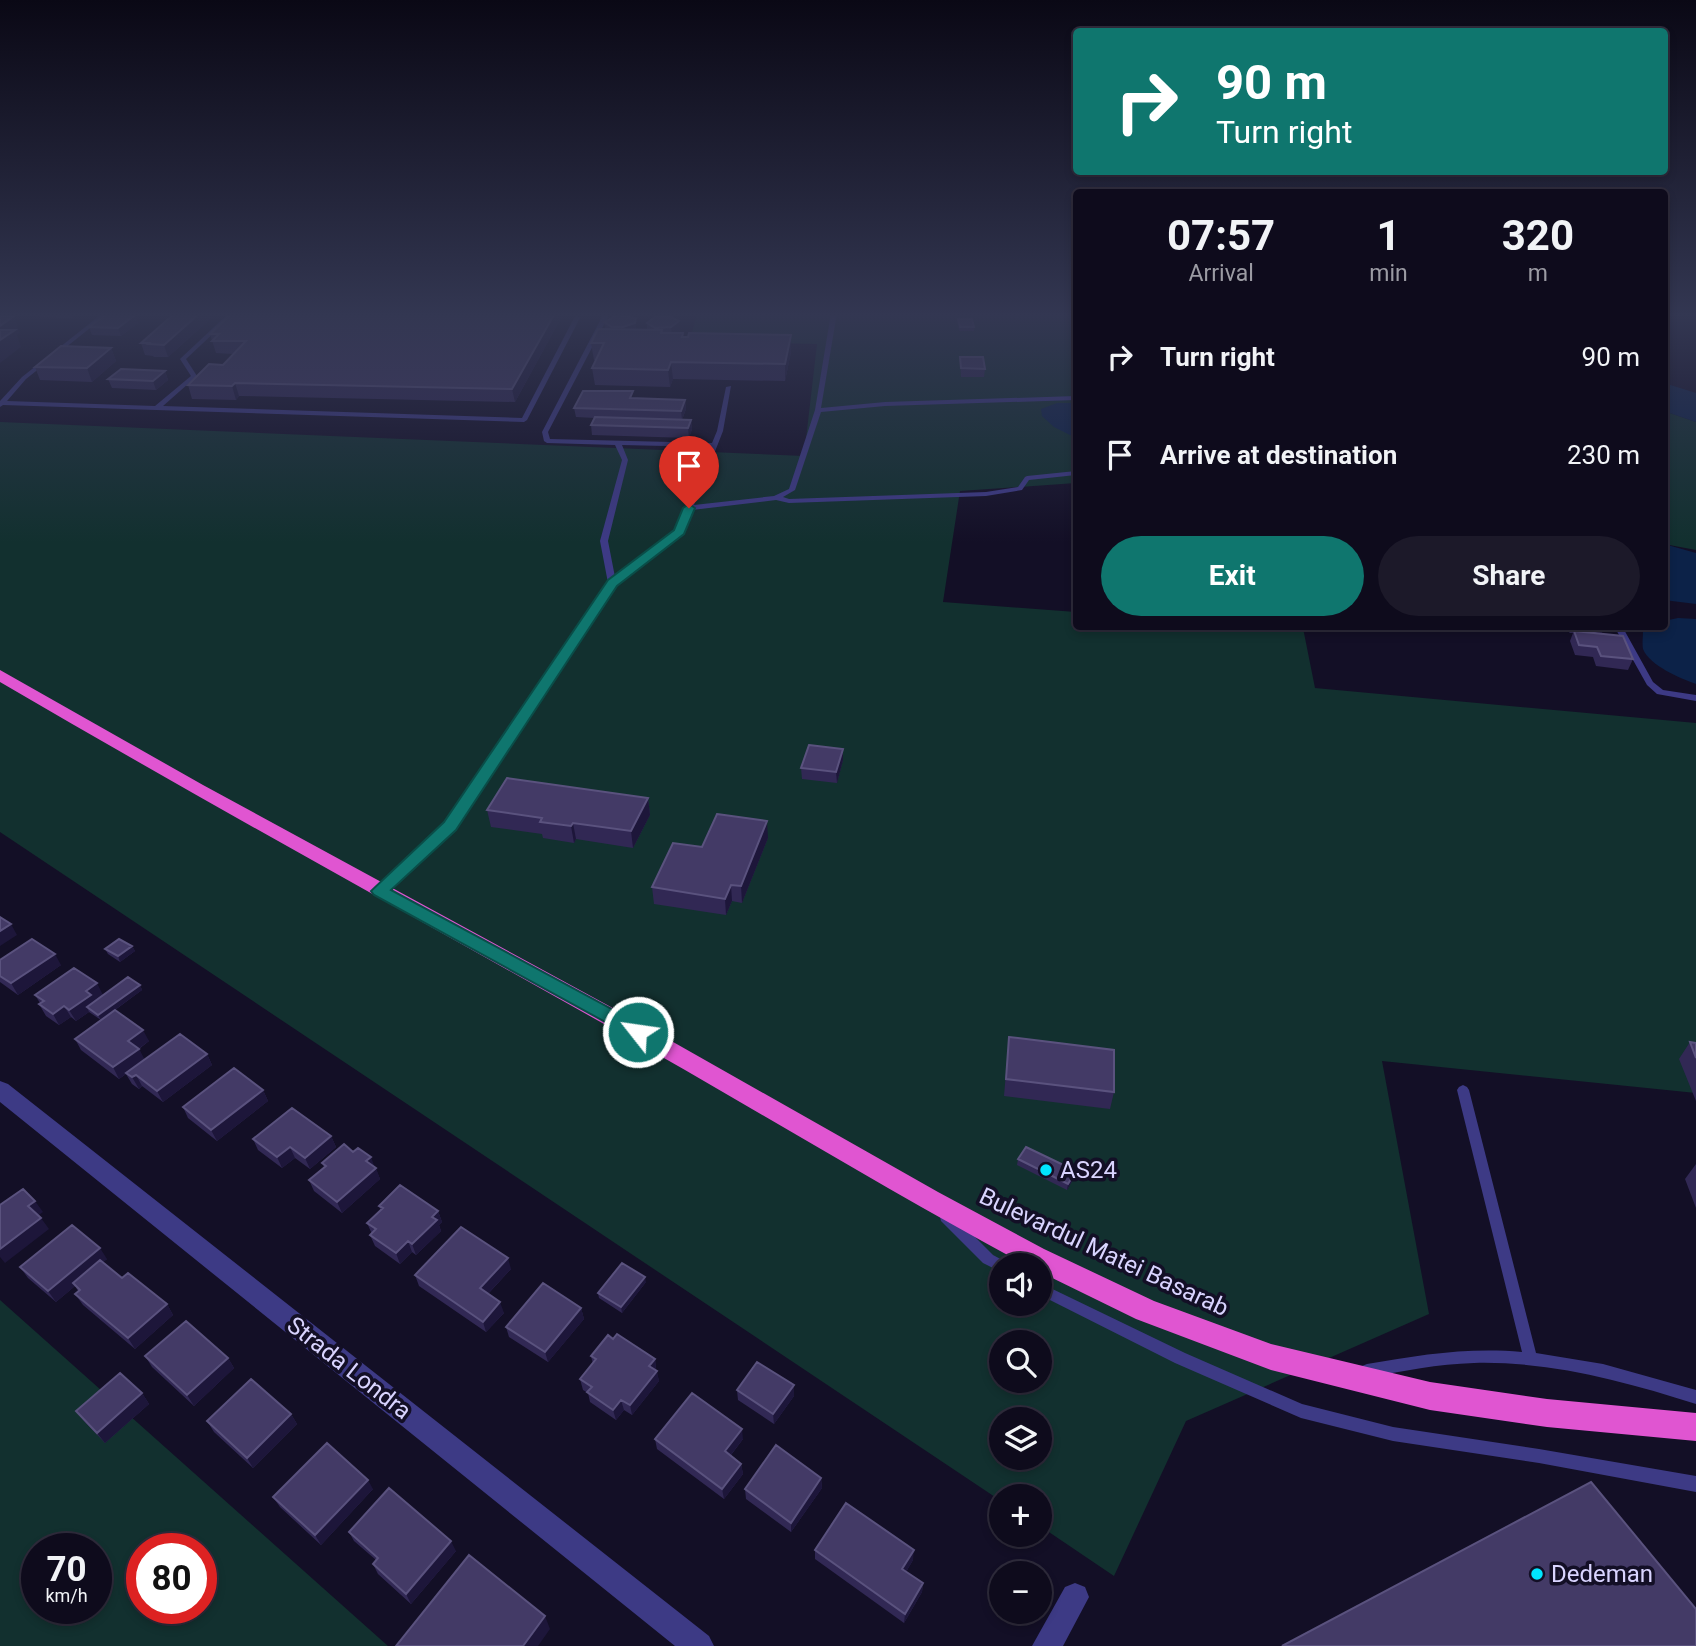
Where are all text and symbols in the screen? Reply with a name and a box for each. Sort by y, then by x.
text: 90 m [1216,54,1327,111]
icon: right [1101,56,1192,147]
text: Turn right [1216,113,1352,151]
text: 07:57 [1167,211,1275,260]
text: 1 [1376,211,1401,260]
text: 320 [1502,211,1574,260]
text: Arrival [1188,260,1254,287]
text: min [1369,260,1408,287]
text: m [1528,260,1548,287]
icon: right [1101,338,1139,376]
text: Turn right [1160,342,1275,372]
text: 90 m [1582,342,1640,372]
pin [659,436,719,508]
icon: arrive [1101,436,1139,474]
text: Arrive at destination [1160,440,1397,470]
text: 230 m [1567,440,1640,470]
icon: arrive [670,447,708,485]
button: Exit [1101,536,1364,616]
button: Share [1378,536,1640,616]
position arrow [601,995,675,1069]
place label: AS24 [1060,1156,1117,1184]
marker: AS24 [1038,1162,1054,1178]
street label: Bulevardul Matei Basarab [975,1182,1233,1322]
map controls [989,1253,1052,1624]
button: sound [989,1253,1052,1316]
street label: Strada Londra [281,1311,417,1425]
button: search [989,1330,1052,1393]
button: layers [989,1407,1052,1470]
button: + [989,1484,1052,1547]
speed limit sign: 80 [126,1533,217,1624]
text: 70 [46,1549,87,1590]
place label: Dedeman [1551,1560,1653,1588]
button: − [989,1561,1052,1624]
marker: Dedeman [1529,1566,1545,1582]
text: km/h [45,1585,88,1606]

